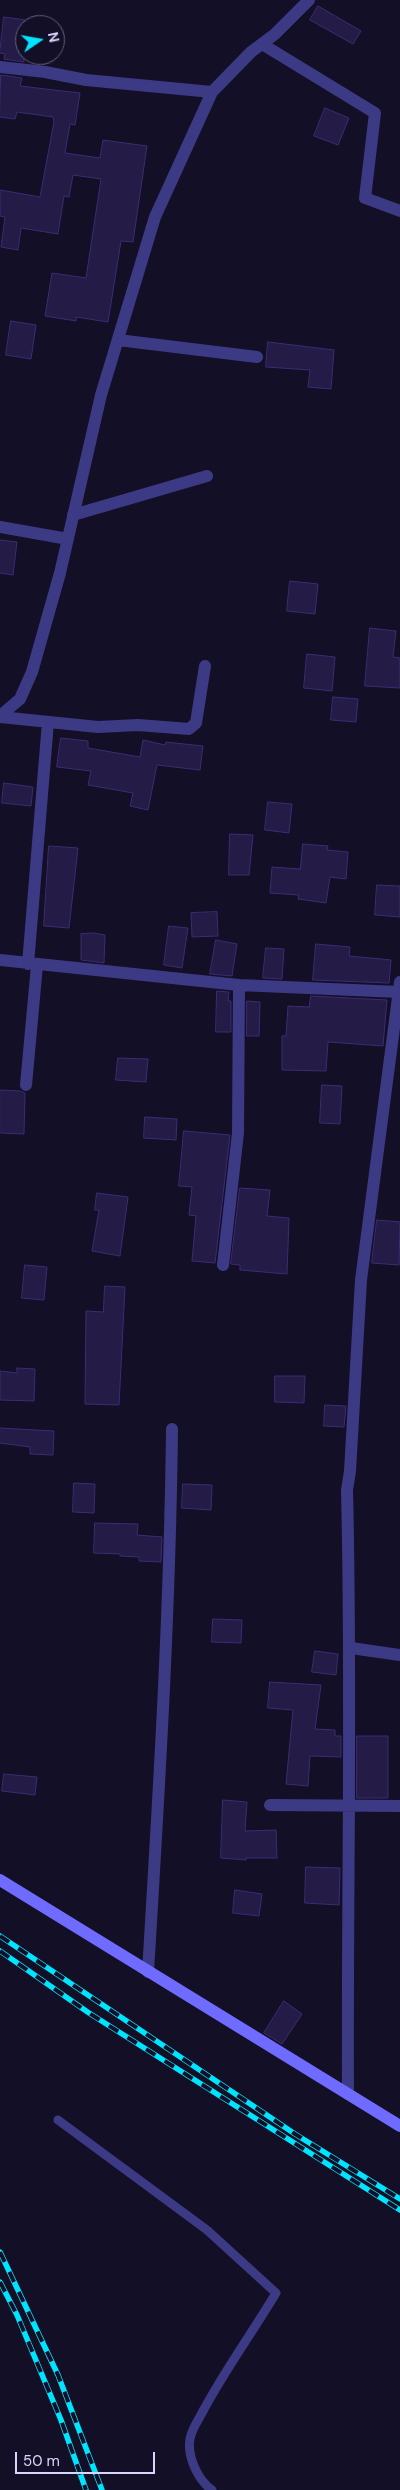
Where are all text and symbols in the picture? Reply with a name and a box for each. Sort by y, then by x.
north arrow [15,15,65,65]
text: N [44,30,64,44]
scale bar [18,2442,158,2474]
text: 50 m [23,2451,60,2471]

